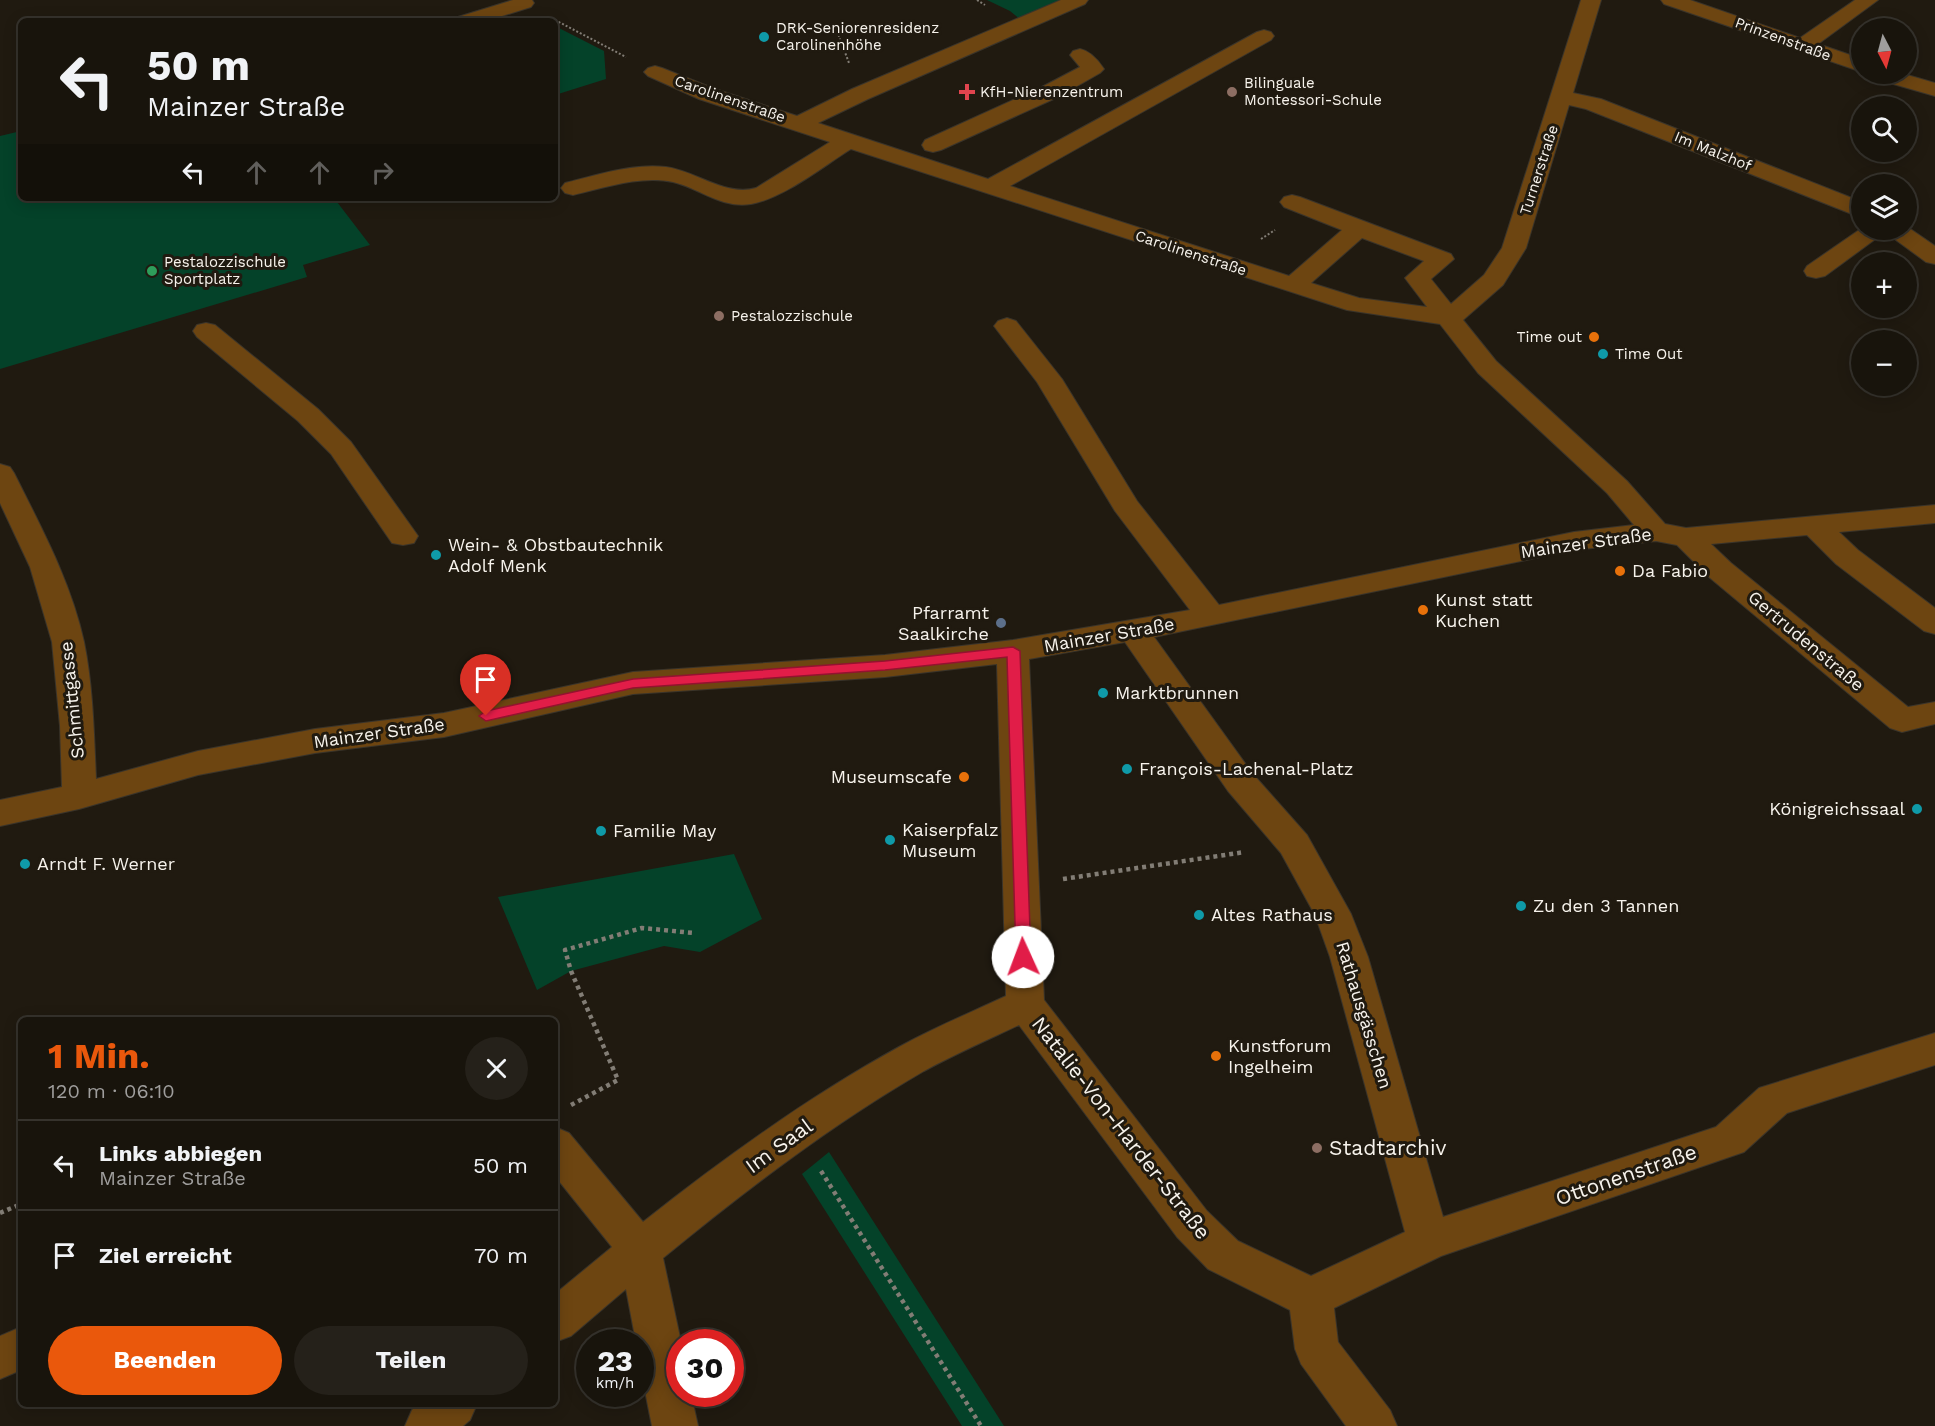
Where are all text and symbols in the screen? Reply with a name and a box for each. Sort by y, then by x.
street label: Prinzenstraße [1733,13,1833,65]
north arrow [1851,18,1917,84]
map controls [1851,18,1917,396]
place label: DRK-Seniorenresidenz Carolinenhöhe [776,19,939,54]
marker: DRK-Seniorenresidenz Carolinenhöhe [757,30,771,44]
text: 50 m [147,41,250,90]
icon: left [48,42,126,120]
street label: Carolinenstraße [672,72,788,126]
place label: Bilinguale Montessori-Schule [1244,74,1382,109]
marker: KfH-Nierenzentrum [958,83,976,101]
place label: KfH-Nierenzentrum [980,83,1123,101]
marker: Bilinguale Montessori-Schule [1225,85,1239,99]
text: Mainzer Straße [147,91,345,123]
button: search [1851,96,1917,162]
street label: Turnerstraße [1516,123,1562,217]
street label: Im Malzhof [1672,127,1754,175]
icon: left [177,156,210,189]
icon: ahead [240,156,273,189]
icon: ahead [303,156,336,189]
icon: right [366,156,399,189]
button: layers [1851,174,1917,240]
street label: Carolinenstraße [1133,227,1249,279]
button: + [1851,252,1917,318]
place label: Pestalozzischule Sportplatz [164,253,286,288]
marker: Pestalozzischule Sportplatz [145,264,159,278]
place label: Pestalozzischule [731,307,853,325]
marker: Pestalozzischule [712,309,726,323]
place label: Time out [1517,328,1583,346]
marker: Time out [1587,330,1601,344]
button: − [1851,330,1917,396]
place label: Time Out [1615,345,1683,363]
marker: Time Out [1596,347,1610,361]
street label: Mainzer Straße [1519,523,1653,562]
place label: Wein- & Obstbautechnik Adolf Menk [448,534,663,576]
marker: Wein- & Obstbautechnik Adolf Menk [429,548,443,562]
place label: Da Fabio [1632,560,1708,581]
marker: Da Fabio [1613,564,1627,578]
street label: Gertrudenstraße [1744,586,1869,695]
place label: Kunst statt Kuchen [1435,589,1533,631]
place label: Pfarramt Saalkirche [898,602,989,644]
marker: Kunst statt Kuchen [1416,603,1430,617]
street label: Mainzer Straße [1042,613,1176,656]
marker: Pfarramt Saalkirche [994,616,1008,630]
street label: Schmittgasse [55,640,88,760]
pin [460,654,511,716]
icon: arrive [469,663,502,696]
place label: Marktbrunnen [1115,682,1239,703]
marker: Marktbrunnen [1096,686,1110,700]
street label: Mainzer Straße [312,713,446,752]
place label: François-Lachenal-Platz [1139,758,1353,779]
marker: François-Lachenal-Platz [1120,762,1134,776]
place label: Museumscafe [831,766,952,787]
marker: Museumscafe [957,770,971,784]
place label: Königreichssaal [1769,798,1905,819]
marker: Königreichssaal [1910,802,1924,816]
place label: Kaiserpfalz Museum [902,819,999,861]
place label: Familie May [613,820,717,841]
marker: Familie May [594,824,608,838]
marker: Kaiserpfalz Museum [883,833,897,847]
place label: Arndt F. Werner [37,853,175,874]
marker: Arndt F. Werner [18,857,32,871]
place label: Zu den 3 Tannen [1533,895,1679,916]
marker: Zu den 3 Tannen [1514,899,1528,913]
place label: Altes Rathaus [1211,904,1333,925]
marker: Altes Rathaus [1192,908,1206,922]
position arrow [991,925,1055,989]
street label: Rathausgässchen [1332,939,1397,1091]
street label: Natalie-Von-Harder-Straße [1027,1011,1216,1244]
text: 1 Min. [48,1035,150,1077]
place label: Kunstforum Ingelheim [1228,1035,1332,1077]
button: close [465,1037,528,1100]
marker: Kunstforum Ingelheim [1209,1049,1223,1063]
text: 120 m · 06:10 [48,1079,175,1103]
street label: Im Saal [740,1113,818,1178]
place label: Stadtarchiv [1329,1135,1447,1160]
street label: Ottonenstraße [1552,1139,1700,1210]
text: Links abbiegen [99,1141,262,1166]
marker: Stadtarchiv [1310,1141,1324,1155]
icon: left [48,1149,81,1182]
text: 50 m [473,1153,528,1178]
text: Mainzer Straße [99,1166,246,1190]
icon: arrive [48,1239,81,1272]
text: Ziel erreicht [99,1243,232,1268]
text: 70 m [474,1243,528,1268]
button: Beenden [48,1326,282,1395]
button: Teilen [294,1326,528,1395]
speed limit sign: 30 [666,1329,744,1407]
text: 23 [597,1343,633,1378]
text: km/h [596,1374,634,1392]

